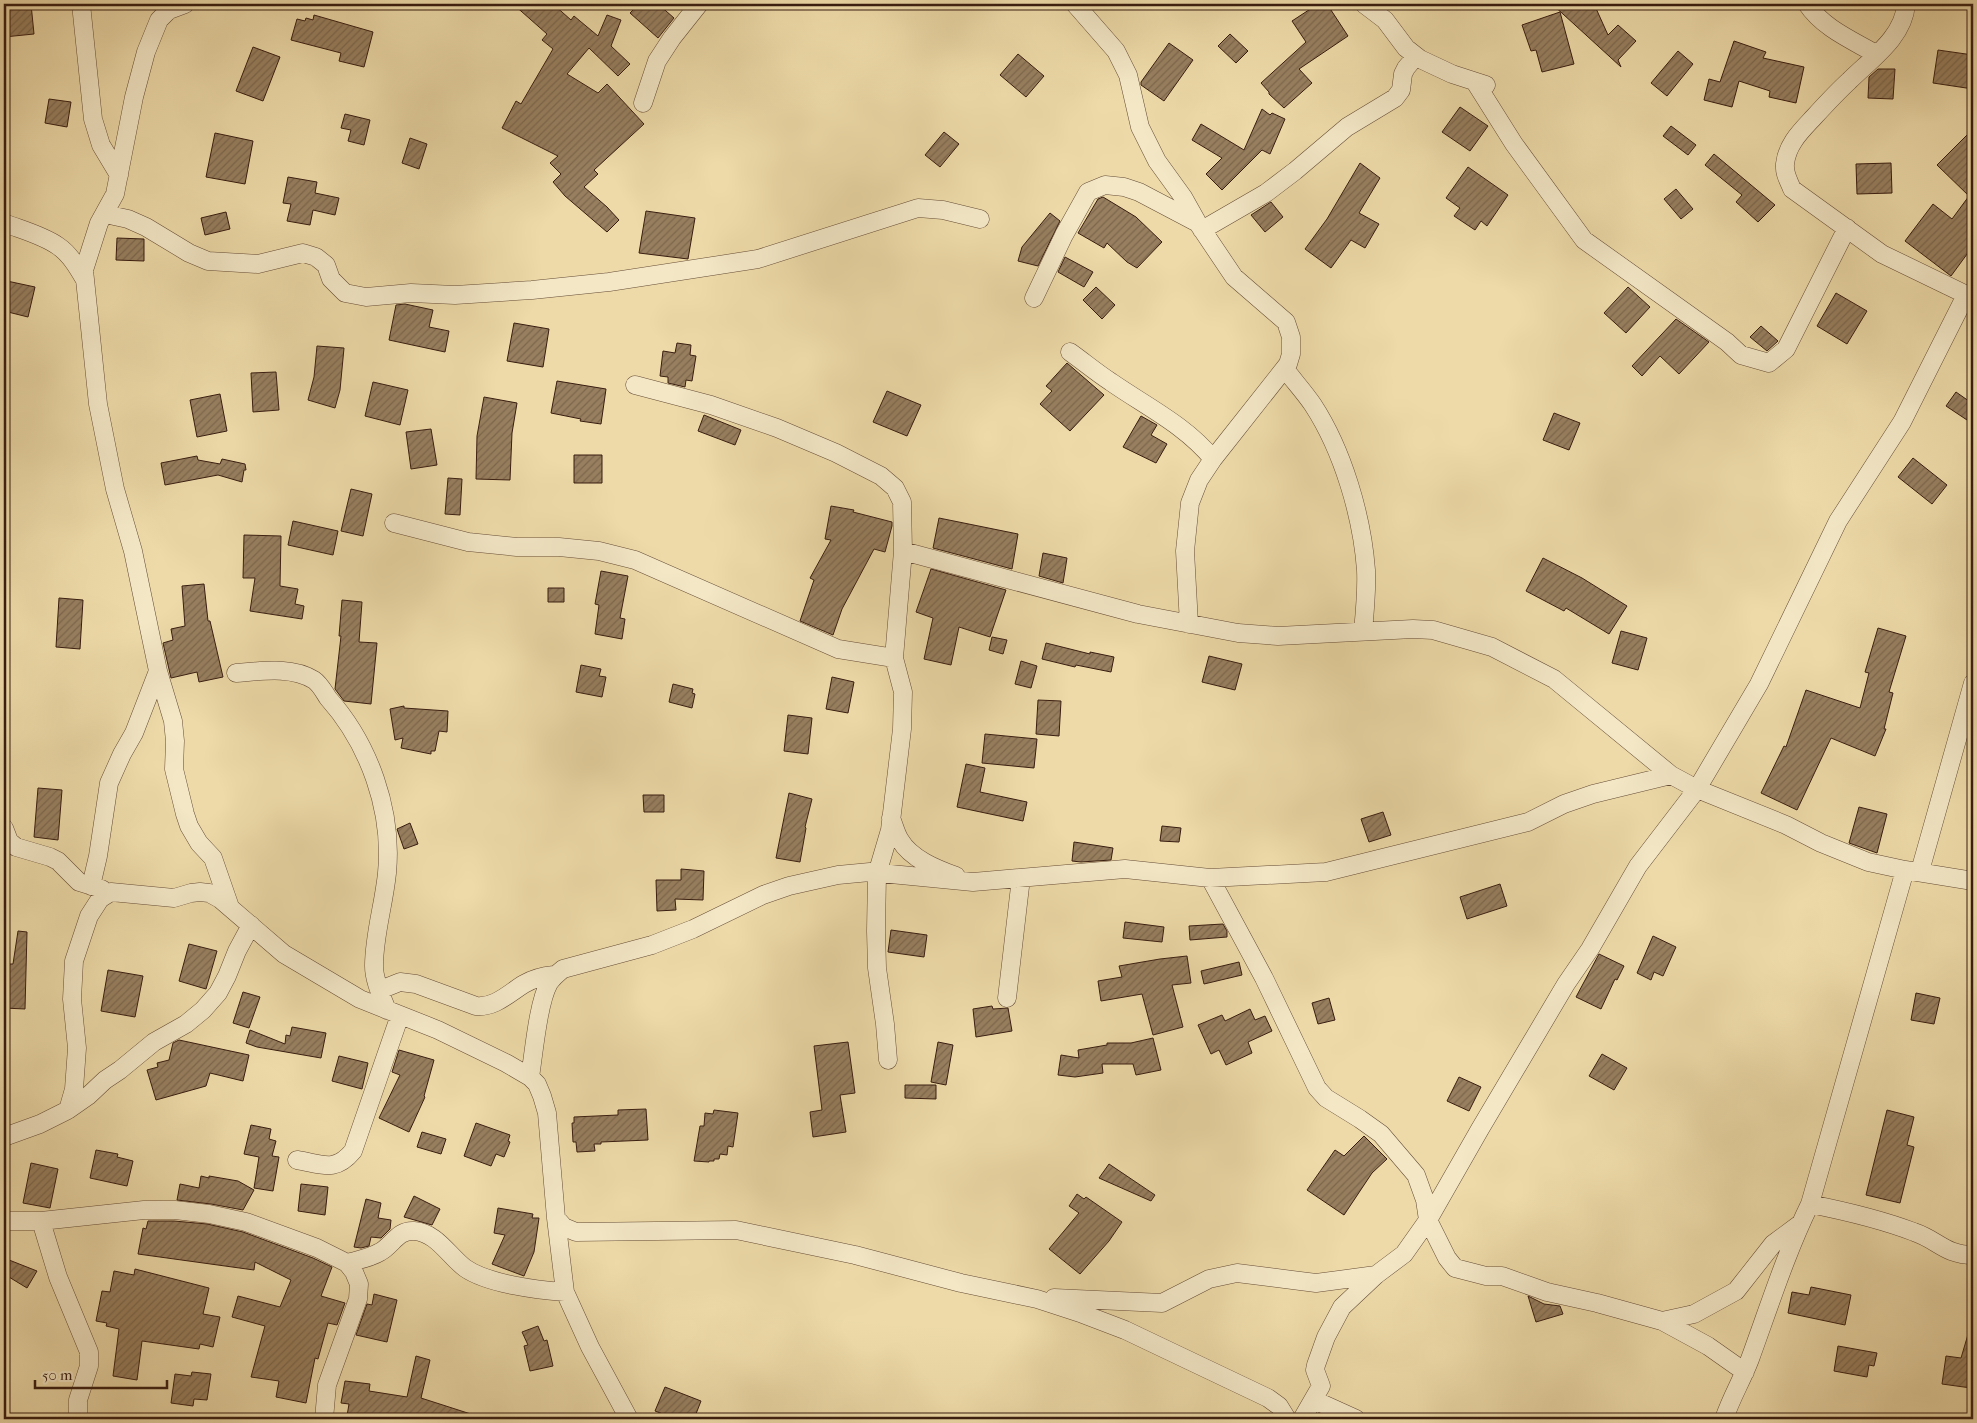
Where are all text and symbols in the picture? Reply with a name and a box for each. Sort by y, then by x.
scale bar [35,1358,168,1390]
text: 50 m [42,1366,73,1384]

